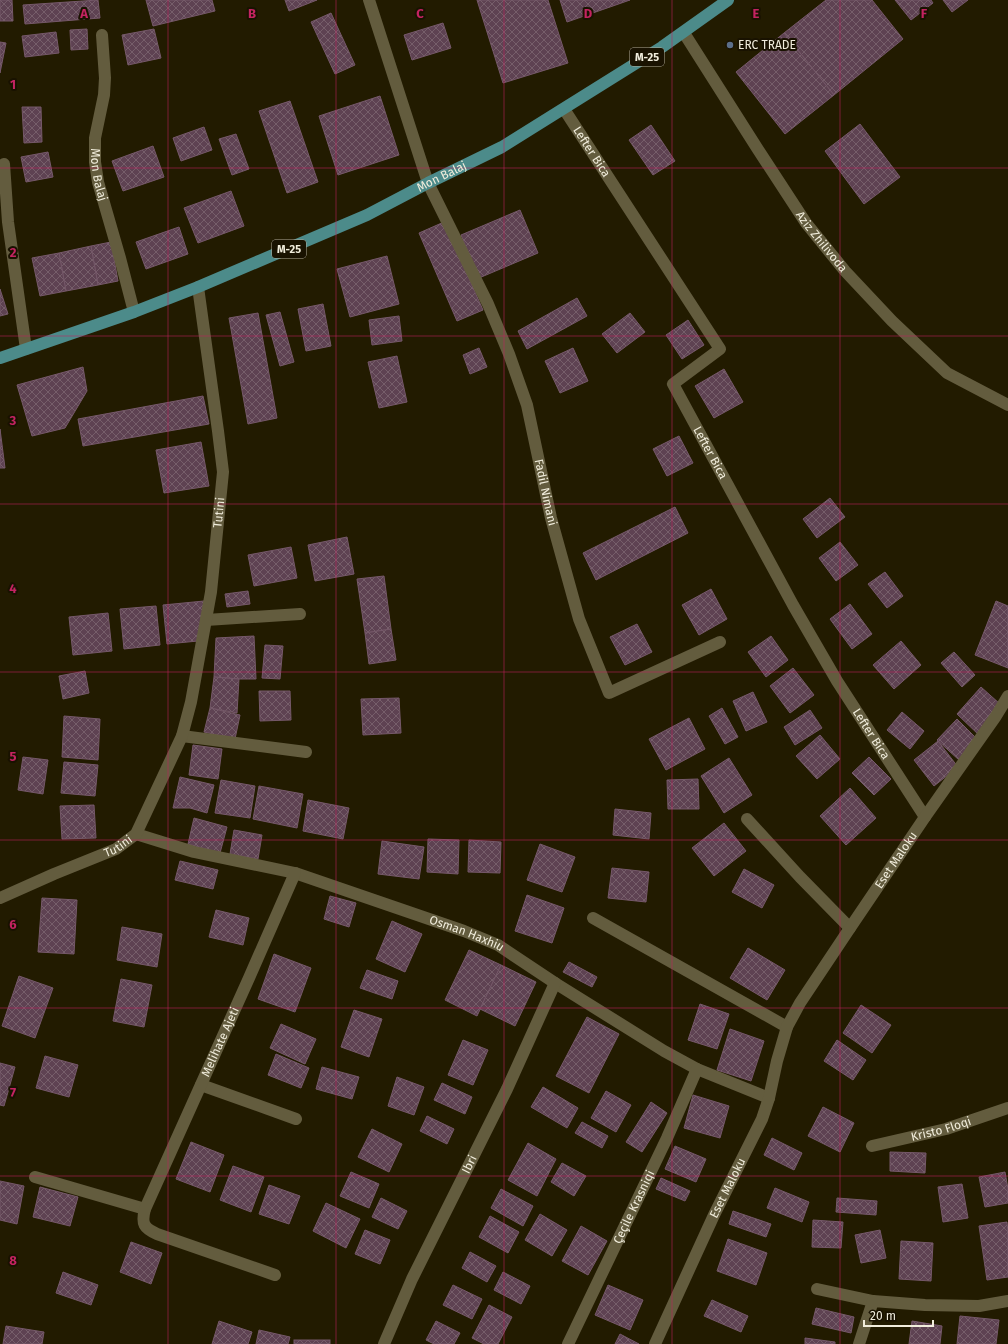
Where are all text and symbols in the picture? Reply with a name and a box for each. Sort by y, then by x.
text: A [79,6,88,21]
text: B [248,6,256,21]
text: C [416,6,424,21]
text: D [584,6,593,21]
text: E [753,6,760,21]
text: F [921,6,928,21]
place label: ERC TRADE [738,38,796,52]
marker: ERC TRADE [725,40,735,50]
road number: M-25 [630,48,664,66]
text: 1 [10,77,16,92]
street label: Lefter Bica [570,124,613,180]
street label: Mon Balaj [88,148,110,203]
street label: Mon Balaj [414,158,469,195]
street label: Aziz Zhilivoda [793,208,850,275]
road number: M-25 [272,240,306,258]
text: 2 [10,245,17,260]
text: 3 [9,413,17,428]
street label: Lefter Bica [690,424,730,481]
street label: Fadil Nimani [532,458,560,527]
street label: Tutini [210,497,227,529]
text: 4 [9,581,17,596]
street label: Lefter Bica [850,706,893,762]
text: 5 [10,749,17,764]
street label: Eset Maloku [872,829,920,891]
street label: Tutini [102,832,135,860]
street label: Osman Haxhiu [428,913,507,954]
text: 6 [9,917,17,932]
street label: Melihate Ajeti [198,1005,242,1079]
text: 7 [10,1085,16,1100]
street label: Kristo Floqi [909,1114,973,1144]
street label: Ibri [459,1153,480,1176]
street label: Eset Maloku [707,1156,748,1220]
street label: Çeçile Krasniqi [610,1168,657,1246]
text: 8 [9,1253,17,1268]
scale bar [864,1302,933,1328]
text: 20 m [870,1309,896,1323]

